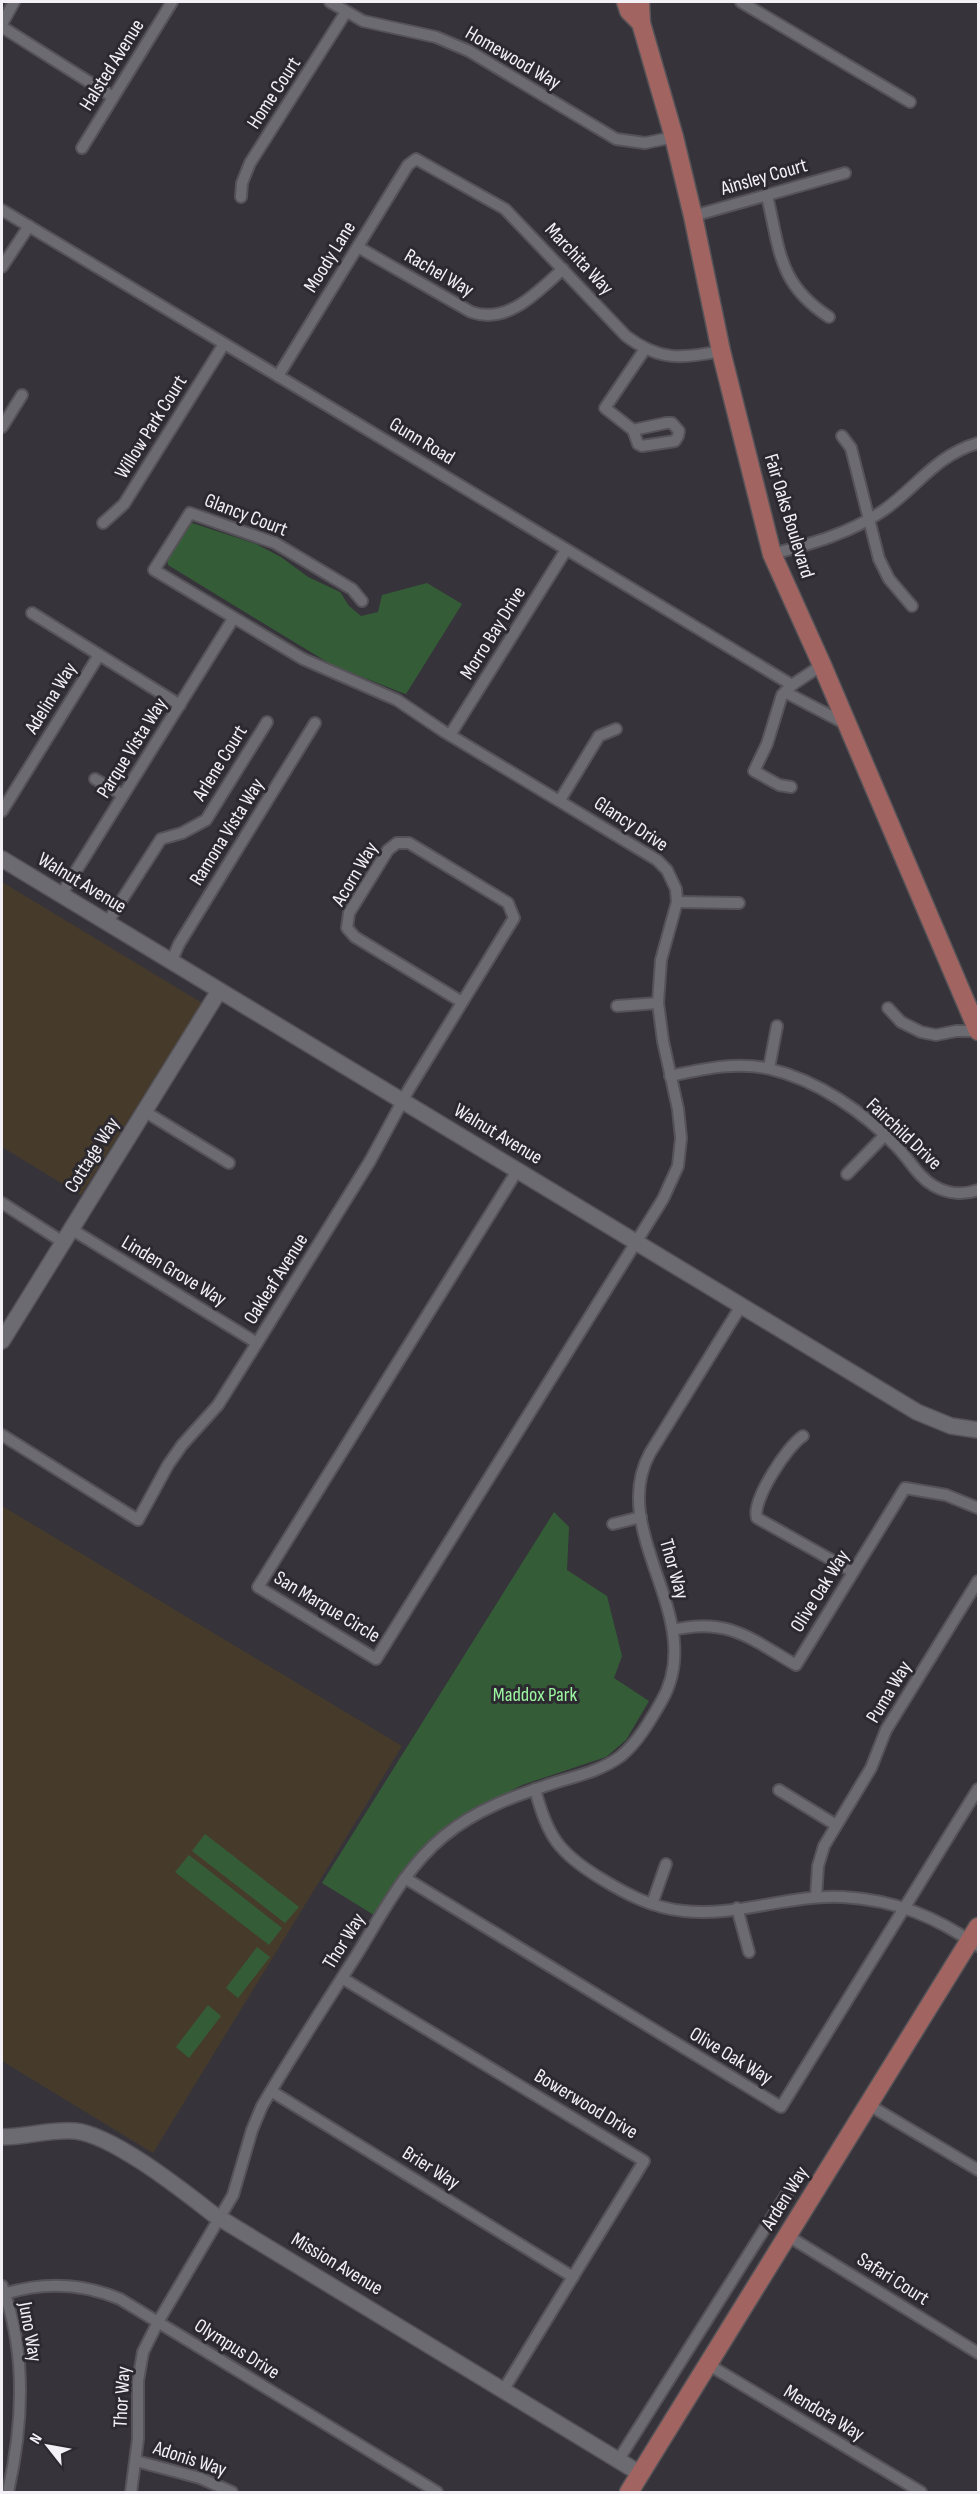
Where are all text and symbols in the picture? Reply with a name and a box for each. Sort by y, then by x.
street label: Halsted Avenue [74,15,150,115]
street label: Homewood Way [461,21,565,95]
street label: Home Court [242,53,306,133]
street label: Ainsley Court [717,153,810,201]
street label: Moody Lane [299,217,361,297]
street label: Marchita Way [540,218,619,300]
street label: Rachel Way [400,244,478,303]
street label: Willow Park Court [110,371,192,483]
street label: Gunn Road [385,412,459,470]
street label: Fair Oaks Boulevard [759,451,819,581]
street label: Glancy Court [201,488,291,542]
street label: Morro Bay Drive [455,582,531,684]
street label: Adelina Way [19,658,82,739]
street label: Parque Vista Way [92,693,172,803]
street label: Arlene Court [187,721,253,806]
street label: Ramona Vista Way [185,774,270,890]
street label: Glancy Drive [589,791,673,857]
street label: Acorn Way [326,837,384,911]
street label: Walnut Avenue [33,847,131,919]
street label: Fairchild Drive [861,1093,947,1175]
street label: Walnut Avenue [449,1098,547,1170]
street label: Cottage Way [59,1113,125,1197]
street label: Oakleaf Avenue [239,1229,313,1329]
street label: Linden Grove Way [117,1230,231,1312]
street label: Thor Way [654,1536,694,1602]
street label: Olive Oak Way [785,1545,855,1637]
street label: San Marque Circle [270,1566,384,1648]
street label: Puma Way [861,1656,917,1727]
park label: Maddox Park [493,1683,578,1707]
street label: Thor Way [318,1908,371,1973]
street label: Olive Oak Way [685,2022,777,2090]
street label: Bowerwood Drive [530,2064,642,2144]
street label: Brier Way [398,2141,464,2195]
street label: Arden Way [756,2162,814,2235]
street label: Mission Avenue [287,2227,387,2301]
street label: Safari Court [853,2248,933,2310]
street label: Juno Way [13,2299,47,2364]
street label: Olympus Drive [190,2313,284,2385]
street label: Thor Way [108,2365,136,2428]
street label: Mendota Way [779,2380,869,2447]
north arrow [18,2416,78,2476]
text: N [26,2430,47,2448]
street label: Adonis Way [150,2436,230,2482]

